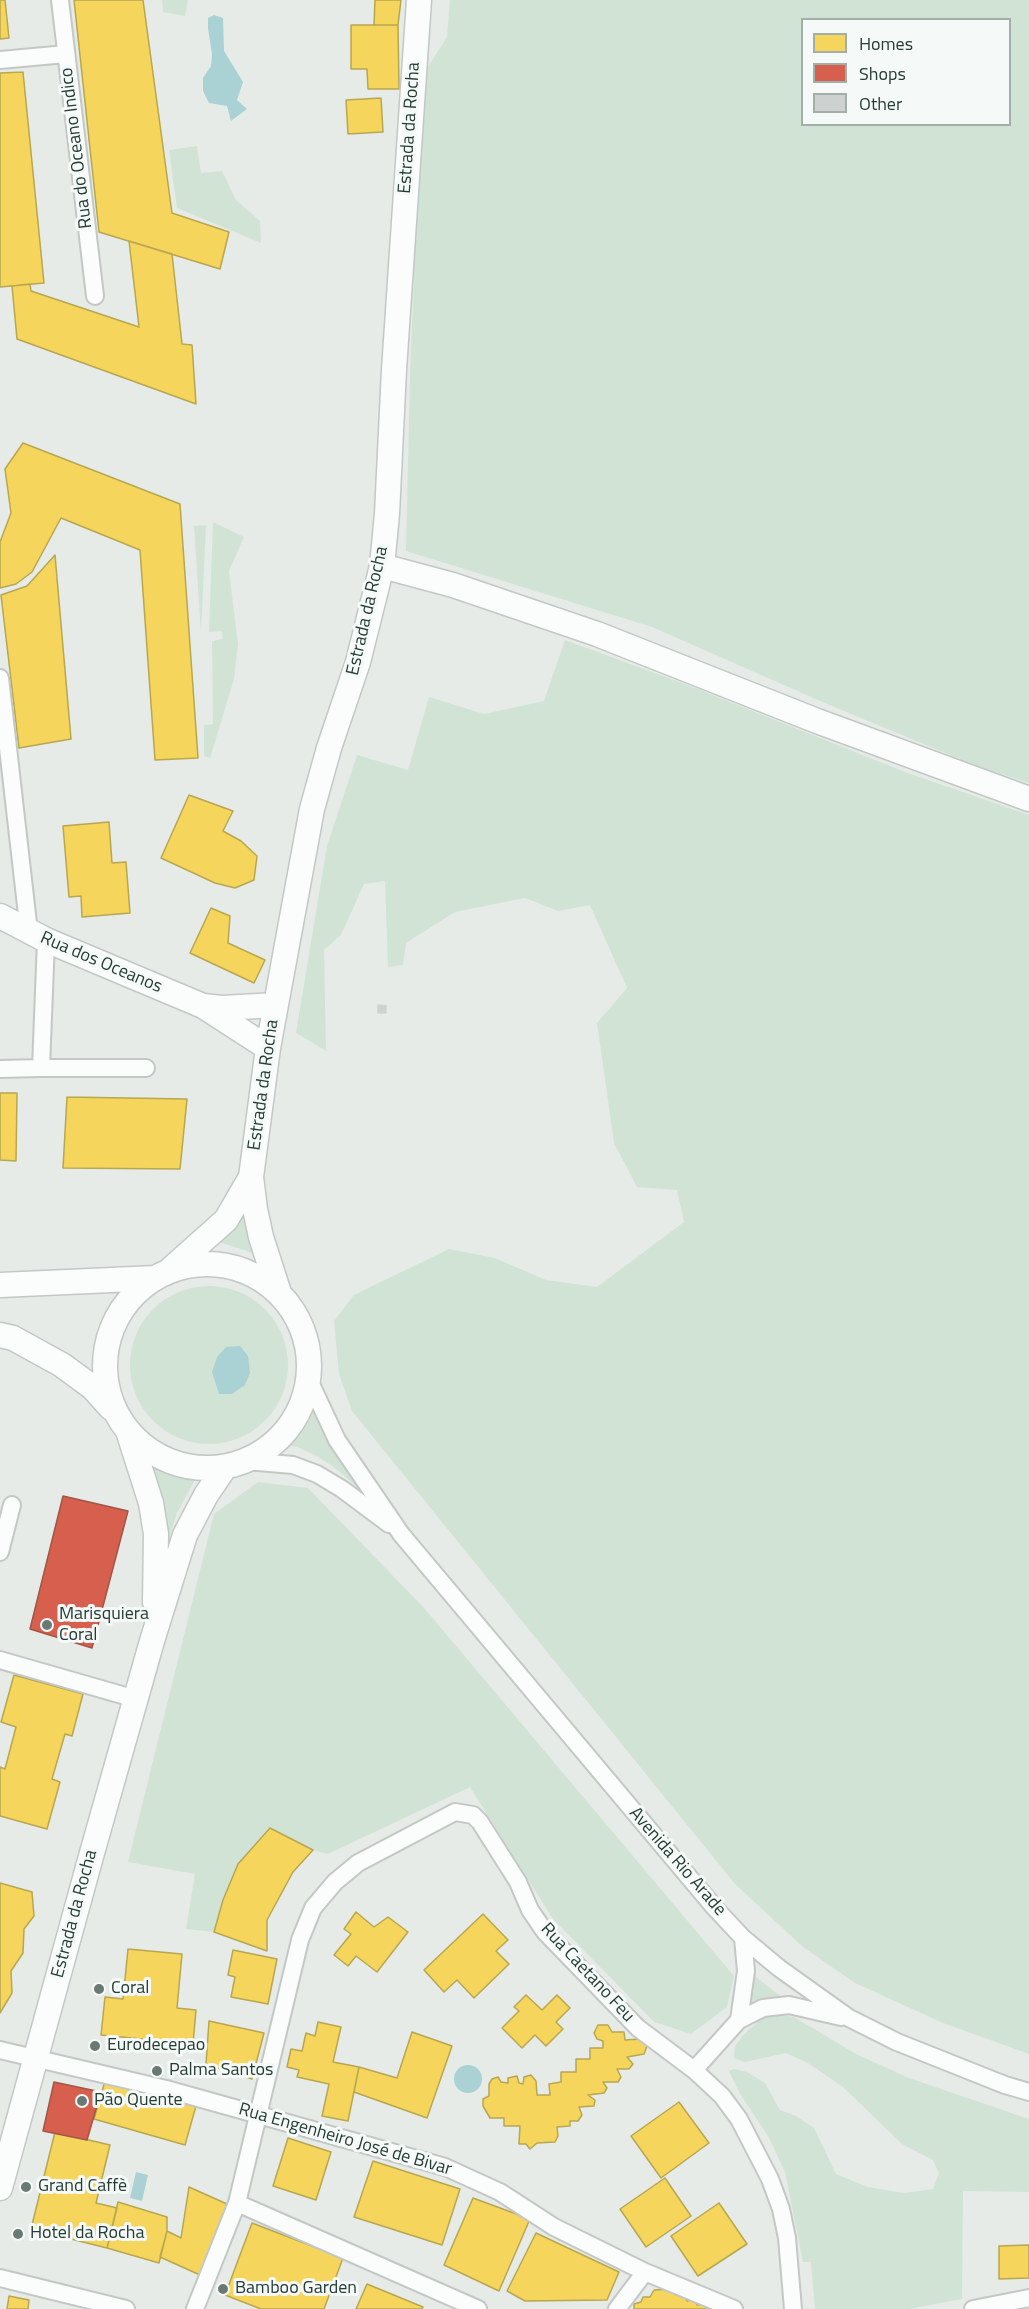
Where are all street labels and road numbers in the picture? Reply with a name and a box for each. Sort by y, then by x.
street label: Estrada da Rocha [395,61,425,195]
street label: Rua do Oceano Indico [56,66,98,230]
street label: Estrada da Rocha [343,544,393,678]
street label: Rua dos Oceanos [37,928,165,998]
street label: Estrada da Rocha [244,1018,284,1152]
street label: Avenida Rio Arade [624,1803,730,1921]
street label: Estrada da Rocha [48,1848,102,1980]
street label: Rua Caetano Feu [536,1919,638,2027]
street label: Rua Engenheiro José de Bivar [236,2099,454,2181]

